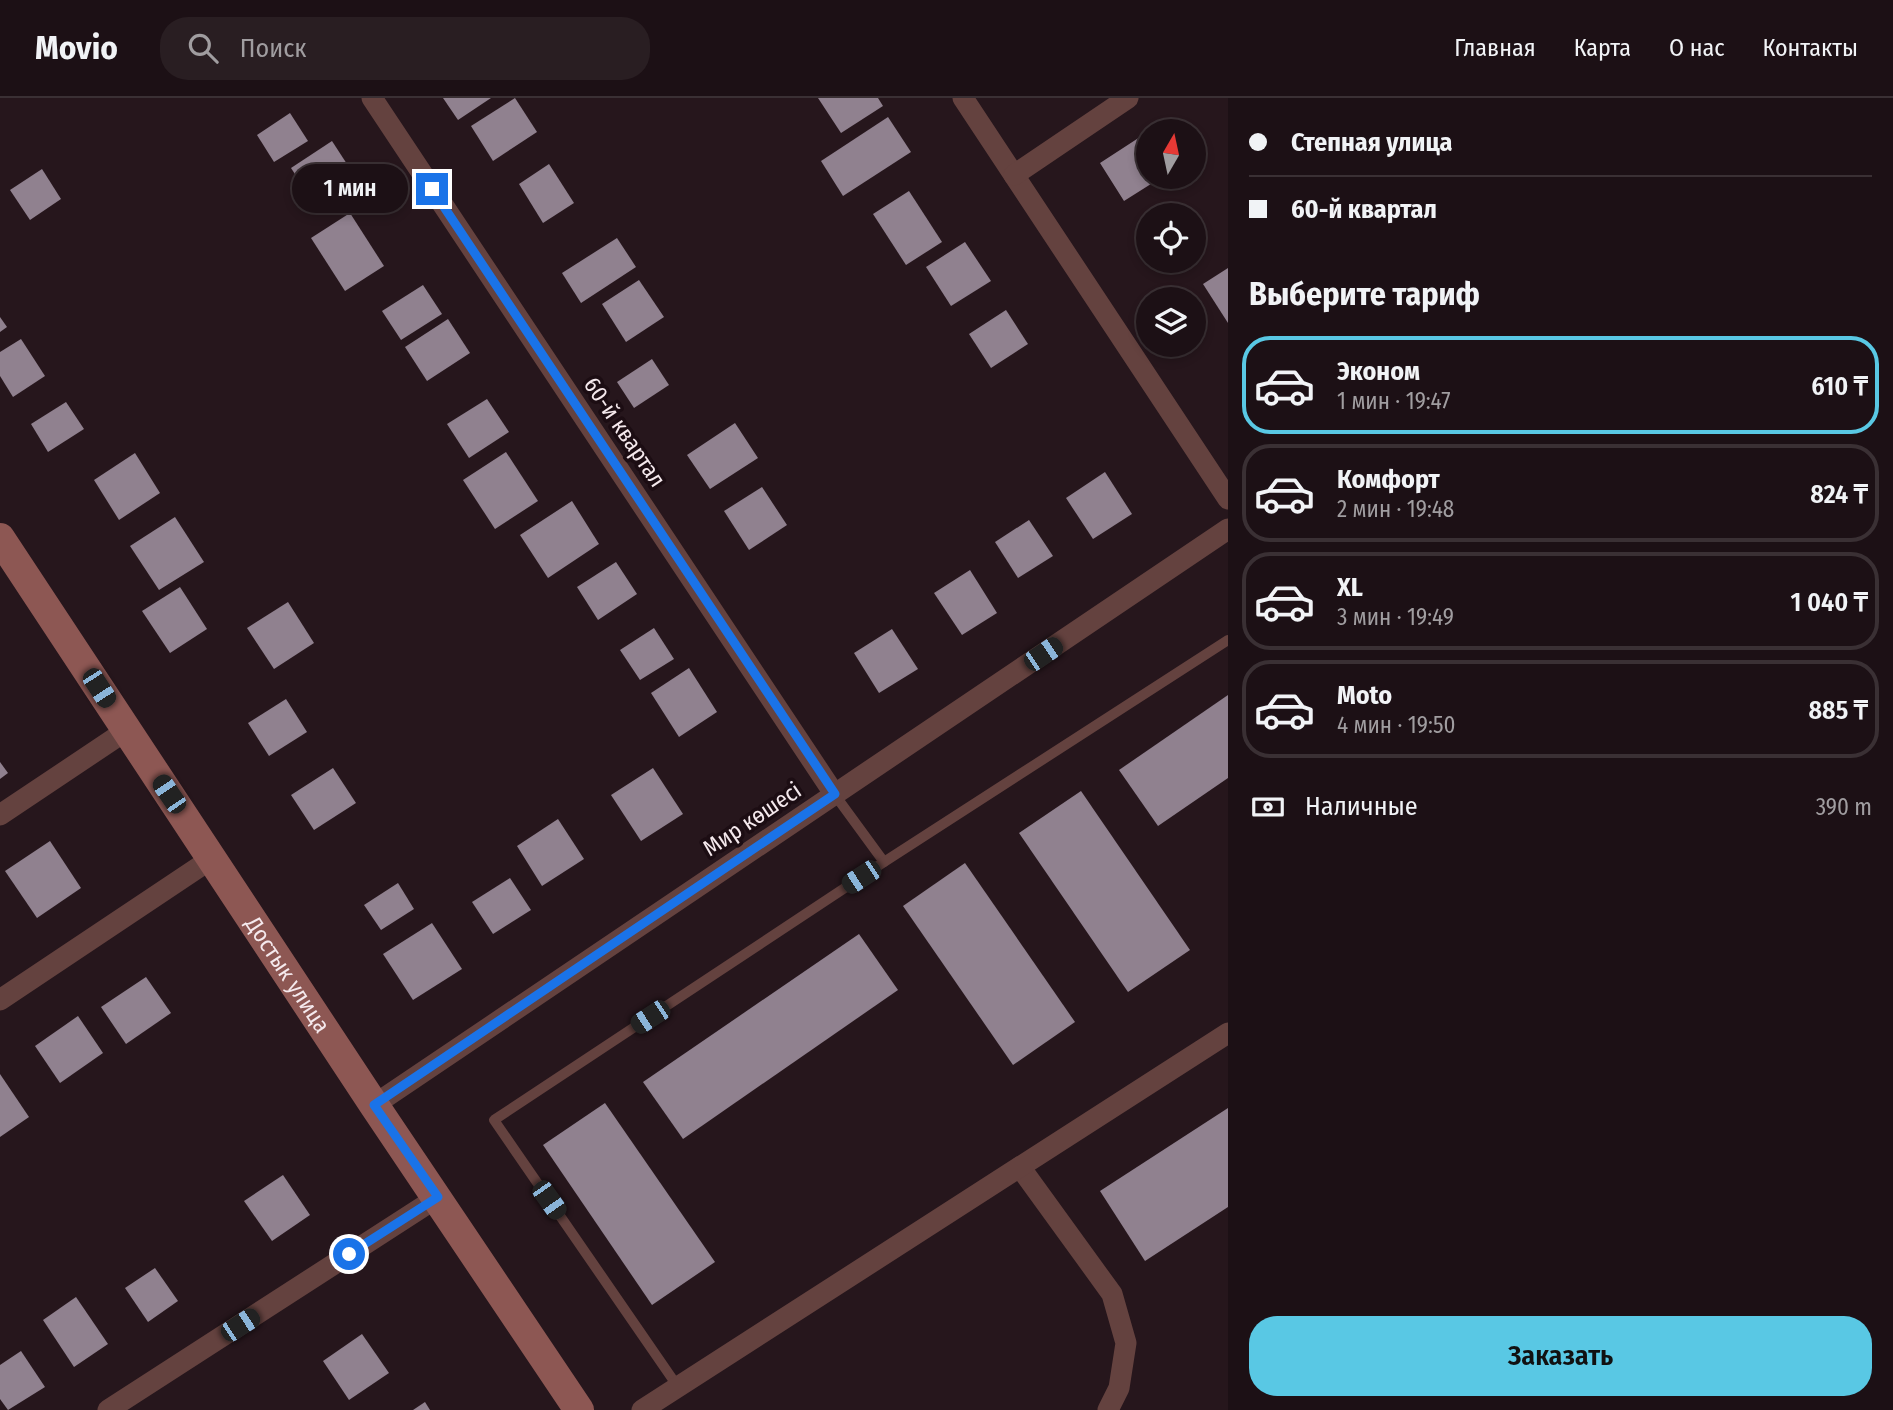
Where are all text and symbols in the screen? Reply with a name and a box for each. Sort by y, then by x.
search box [160,17,650,80]
text: Movio [35,28,118,68]
icon: search [184,29,222,67]
text: Поиск [240,33,306,64]
text: Главная [1454,34,1536,62]
text: Карта [1574,34,1631,62]
text: О нас [1669,34,1724,62]
text: Контакты [1762,34,1858,62]
north arrow [1136,119,1206,189]
map controls [1136,119,1206,357]
text: Степная улица [1291,127,1452,158]
callout: 1 мин [292,164,408,214]
route end [416,173,448,205]
text: 1 мин [323,174,377,202]
text: 60-й квартал [1291,194,1437,225]
button: locate [1136,203,1206,273]
text: Выберите тариф [1249,275,1480,313]
button: layers [1136,287,1206,357]
icon: car [1253,354,1316,417]
text: Эконом [1337,356,1420,387]
text: 610 ₸ [1811,371,1868,402]
street label: 60-й квартал [578,372,672,492]
text: 1 мин · 19:47 [1337,387,1451,415]
icon: car [1253,462,1316,525]
text: Комфорт [1337,464,1440,495]
text: 824 ₸ [1810,479,1868,510]
text: 2 мин · 19:48 [1337,495,1454,523]
icon: car [1253,570,1316,633]
text: XL [1337,572,1363,603]
text: 1 040 ₸ [1791,587,1868,618]
text: 3 мин · 19:49 [1337,603,1454,631]
car [1020,634,1067,674]
car [79,665,120,711]
icon: car [1253,678,1316,741]
text: Moto [1337,680,1392,711]
text: 885 ₸ [1809,695,1868,726]
text: 4 мин · 19:50 [1337,711,1455,739]
car [149,771,190,817]
street label: Мир көшесі [698,776,806,862]
icon: cash [1249,788,1287,826]
text: Наличные [1305,791,1418,822]
text: 390 m [1816,793,1872,821]
car [838,857,885,897]
street label: Достык улица [239,910,336,1038]
car [627,997,674,1037]
car [529,1177,570,1223]
route start [333,1238,365,1270]
car [217,1305,264,1345]
button: Заказать [1249,1316,1872,1396]

